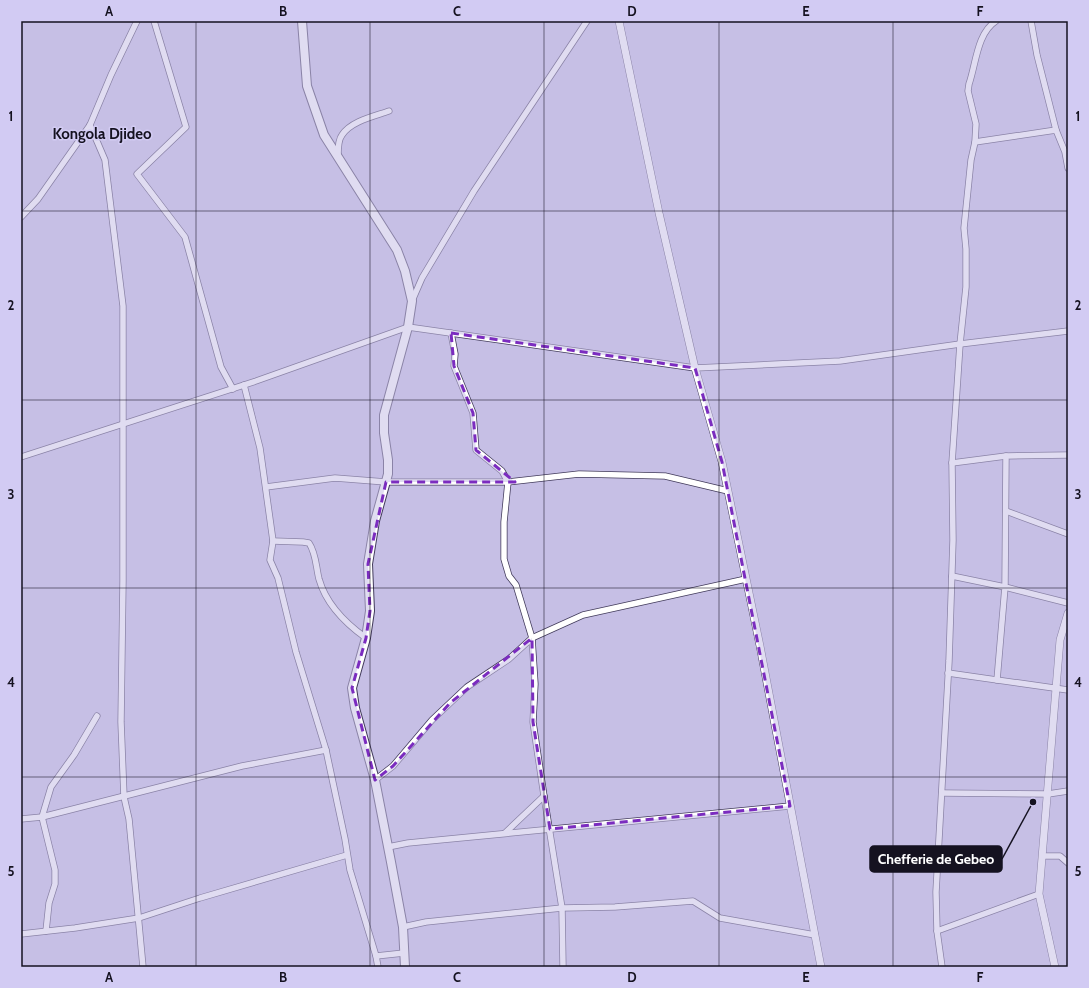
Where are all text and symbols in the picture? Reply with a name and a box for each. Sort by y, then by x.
text: A [105,3,114,19]
text: B [279,3,287,19]
text: C [453,3,461,19]
text: D [627,3,637,19]
text: E [802,3,810,19]
text: F [977,3,984,19]
text: 1 [9,108,13,124]
text: 1 [1076,108,1080,124]
district label: Kongola Djideo [52,125,152,143]
text: 2 [8,297,15,313]
text: 2 [1075,297,1082,313]
text: 3 [7,486,15,502]
text: 3 [1074,486,1082,502]
text: 4 [7,674,15,690]
text: 4 [1074,674,1082,690]
callout: Chefferie de Gebeo [870,846,1002,872]
text: Chefferie de Gebeo [878,850,994,868]
text: 5 [8,863,15,879]
text: 5 [1075,863,1082,879]
text: A [105,969,114,985]
text: B [279,969,287,985]
text: C [453,969,461,985]
text: D [627,969,637,985]
text: E [802,969,810,985]
text: F [977,969,984,985]

